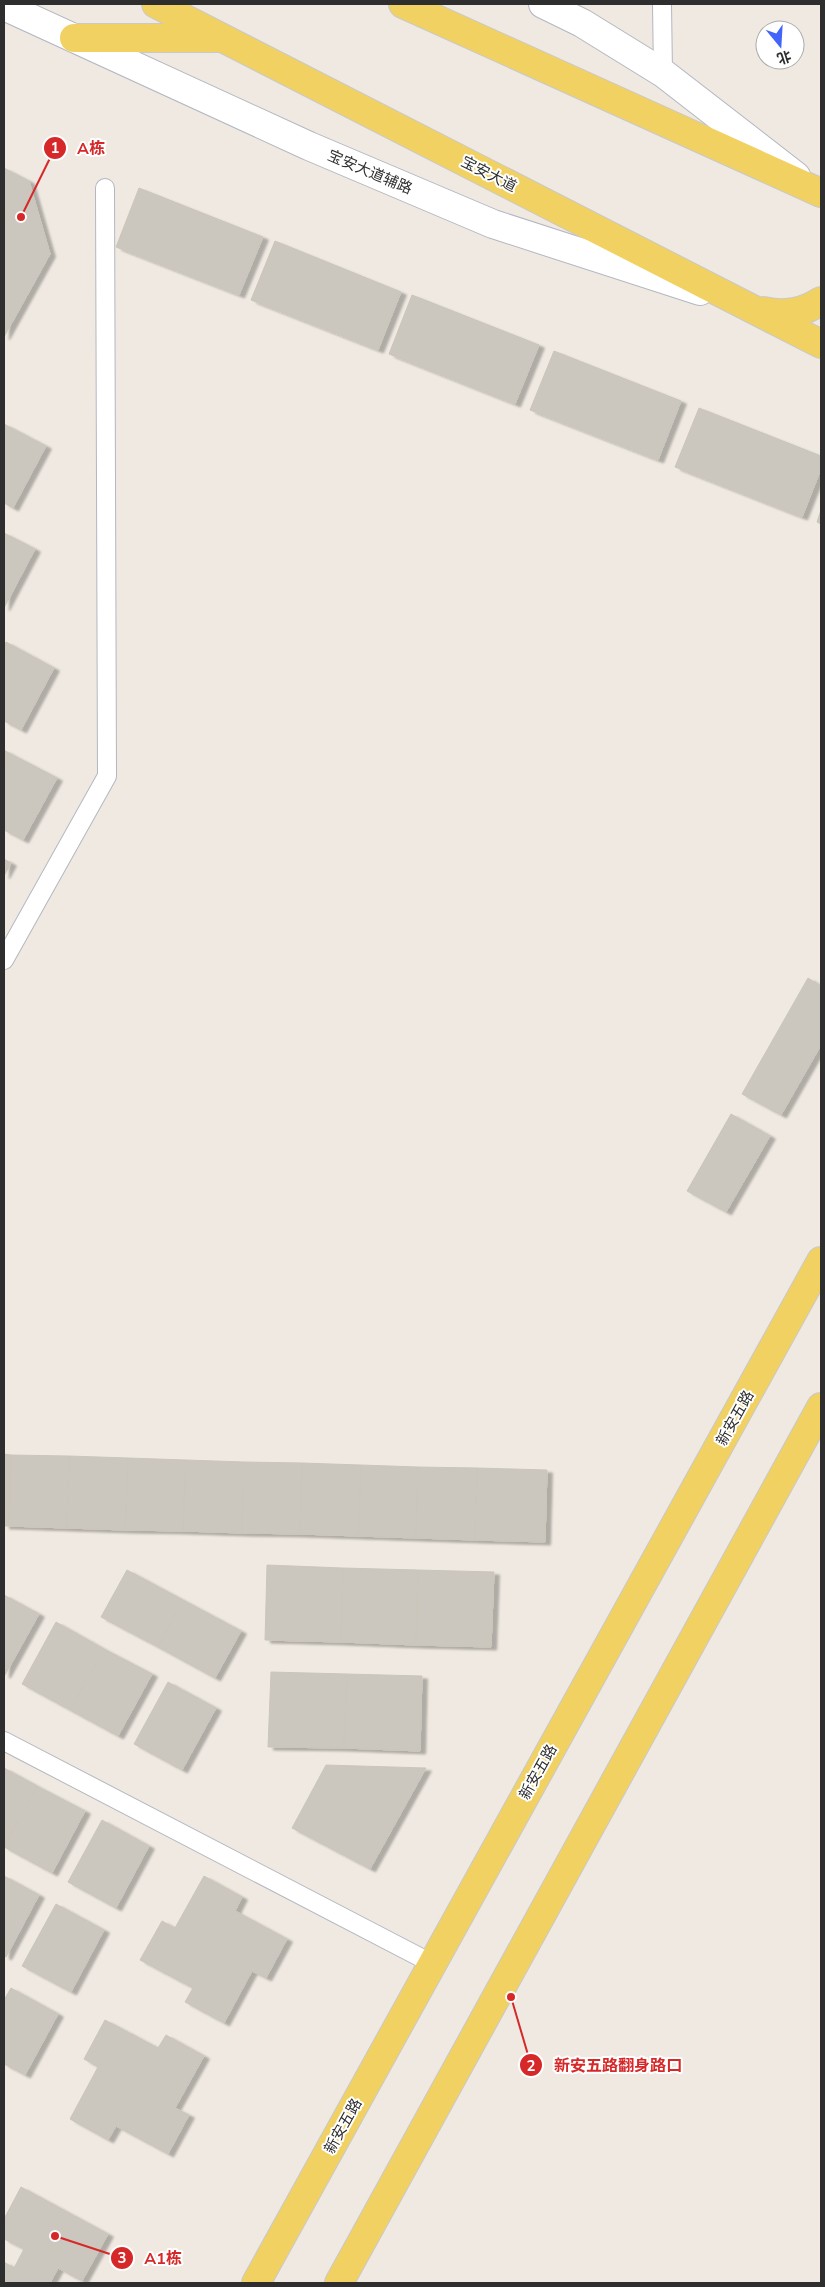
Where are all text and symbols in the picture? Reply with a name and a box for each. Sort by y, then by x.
north arrow [755,20,805,70]
text: 北 [774,46,793,68]
callout: A栋 [42,133,115,164]
text: 1 [50,138,60,158]
text: A栋 [77,138,105,160]
street label: 宝安大道辅路 [325,145,415,199]
street label: 宝安大道 [458,151,520,197]
street label: 新安五路 [712,1387,758,1449]
street label: 新安五路 [515,1741,561,1803]
callout: 新安五路翻身路口 [519,2050,692,2081]
text: 新安五路翻身路口 [554,2055,682,2077]
text: 2 [526,2056,536,2076]
street label: 新安五路 [320,2095,366,2157]
callout: A1栋 [109,2243,192,2274]
text: 3 [117,2248,127,2268]
text: A1栋 [144,2248,182,2270]

